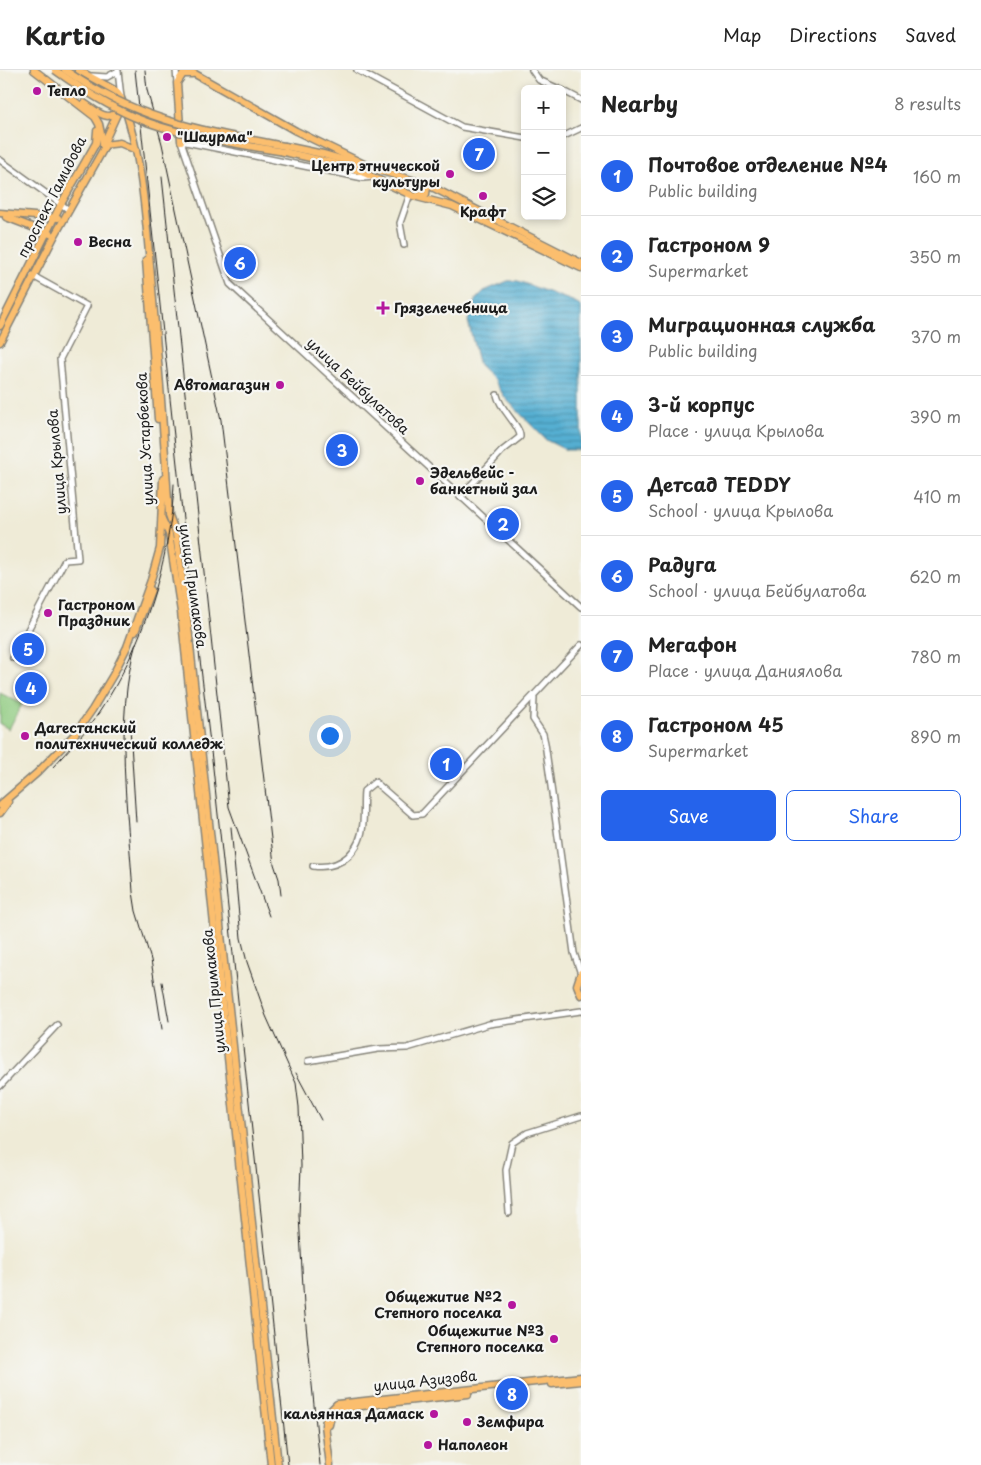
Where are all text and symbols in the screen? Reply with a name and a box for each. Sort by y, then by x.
text: Kartio [25,17,105,53]
text: Map [723,21,761,48]
text: Directions [789,21,877,48]
text: Saved [905,21,956,48]
place label: Тепло [47,80,86,101]
marker: Тепло [31,85,43,97]
map controls [521,85,566,220]
button: + [521,85,566,130]
text: Nearby [601,87,678,119]
text: 8 results [894,91,961,115]
place label: "Шаурма" [177,126,253,147]
button: − [521,130,566,175]
marker: "Шаурма" [161,131,173,143]
street label: проспект Гамидова [12,132,91,261]
pin: 7 [463,135,495,173]
text: Почтовое отделение №4 [648,150,887,178]
place label: Центр этнической культуры [311,155,440,192]
text: 1 [613,164,621,188]
text: 160 m [913,164,961,188]
marker: Центр этнической культуры [444,168,456,180]
button: layers [521,175,566,220]
text: Public building [648,178,758,202]
marker: Крафт [477,190,489,202]
place label: Крафт [460,201,507,222]
text: Гастроном 9 [648,230,770,258]
place label: Весна [88,231,132,252]
marker: Весна [72,236,84,248]
pin: 6 [224,244,256,282]
text: 2 [611,244,623,268]
text: 350 m [909,244,961,268]
text: Supermarket [648,258,748,282]
place label: Грязелечебница [394,297,508,318]
marker: Грязелечебница [376,301,390,315]
text: Миграционная служба [648,310,875,338]
text: 3 [612,324,622,348]
text: 370 m [911,324,961,348]
street label: улица Бейбулатова [302,332,415,439]
text: Public building [648,338,758,362]
street label: улица Устарбекова [131,372,158,506]
place label: Автомагазин [174,374,270,395]
marker: Автомагазин [274,379,286,391]
text: 3-й корпус [648,390,755,418]
text: 4 [612,404,622,428]
text: 390 m [910,404,961,428]
street label: улица Крылова [41,408,72,515]
text: Place · улица Крылова [648,418,824,442]
pin: 3 [326,431,358,469]
place label: Эдельвейс - банкетный зал [430,462,538,499]
text: Детсад TEDDY [648,470,790,498]
marker: Эдельвейс - банкетный зал [414,475,426,487]
text: 5 [612,484,622,508]
text: 410 m [913,484,961,508]
text: School · улица Крылова [648,498,833,522]
pin: 2 [487,505,519,543]
street label: улица Примакова [174,523,213,650]
text: Радуга [648,550,717,578]
text: 6 [611,564,623,588]
text: 620 m [909,564,961,588]
text: School · улица Бейбулатова [648,578,866,602]
place label: Гастроном Праздник [58,594,135,631]
marker: Гастроном Праздник [42,607,54,619]
pin: 5 [12,630,44,668]
text: Мегафон [648,630,737,658]
text: 7 [612,644,622,668]
text: 780 m [911,644,961,668]
text: Place · улица Даниялова [648,658,842,682]
pin: 4 [15,669,47,707]
text: Гастроном 45 [648,710,784,738]
place label: Дагестанский политехнический колледж [34,717,223,754]
your location [317,723,343,749]
text: 8 [612,724,622,748]
text: 890 m [910,724,961,748]
marker: Дагестанский политехнический колледж [19,730,31,742]
text: Supermarket [648,738,748,762]
pin: 1 [430,745,462,783]
button: Save [601,790,776,841]
button: Share [786,790,961,841]
street label: улица Примакова [196,927,230,1054]
place label: Общежитие №2 Степного поселка [374,1286,503,1323]
marker: Общежитие №2 Степного поселка [506,1299,518,1311]
place label: Общежитие №3 Степного поселка [416,1320,545,1357]
marker: Общежитие №3 Степного поселка [548,1333,560,1345]
street label: улица Азизова [372,1365,478,1396]
pin: 8 [496,1375,528,1413]
place label: кальянная Дамаск [283,1403,424,1424]
marker: кальянная Дамаск [428,1408,440,1420]
place label: Земфира [476,1411,545,1432]
marker: Земфира [461,1416,473,1428]
place label: Наполеон [438,1434,508,1455]
marker: Наполеон [422,1439,434,1451]

